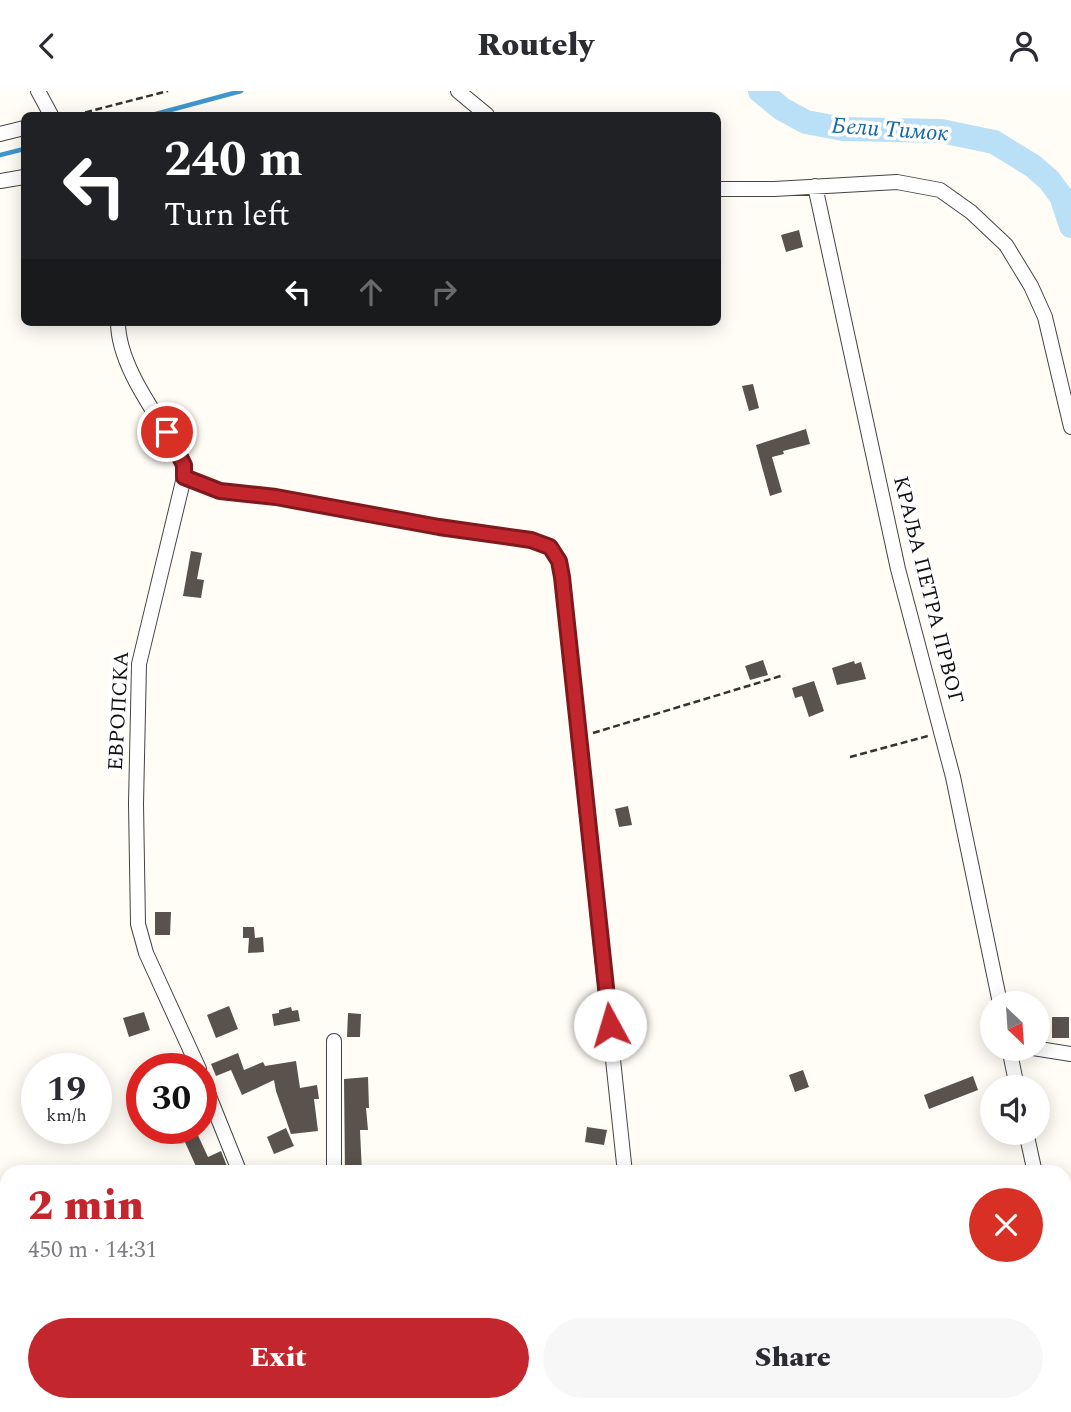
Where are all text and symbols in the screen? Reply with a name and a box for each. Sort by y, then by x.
text: Routely [477,21,594,70]
icon: back [28,27,66,65]
icon: person [1005,27,1043,65]
water label: Бели Тимок [830,108,950,152]
text: 240 m [164,123,303,198]
icon: left [49,140,140,231]
text: Turn left [164,191,290,240]
icon: left [279,273,317,311]
icon: ahead [352,273,390,311]
icon: right [425,273,463,311]
pin [137,402,197,462]
icon: arrive [148,413,186,451]
street label: КРАЉА ПЕТРА ПРВОГ [884,473,972,707]
street label: ЕВРОПСКА [100,650,138,772]
position arrow [573,988,647,1062]
north arrow [980,991,1050,1061]
map controls [980,991,1050,1145]
speed limit sign: 30 [126,1053,217,1144]
text: 19 [47,1063,86,1116]
button: sound [980,1075,1050,1145]
text: km/h [46,1102,87,1129]
text: 2 min [28,1175,144,1238]
button: close [969,1188,1043,1262]
text: 450 m · 14:31 [28,1233,157,1268]
button: Exit [28,1318,529,1398]
button: Share [543,1318,1043,1398]

